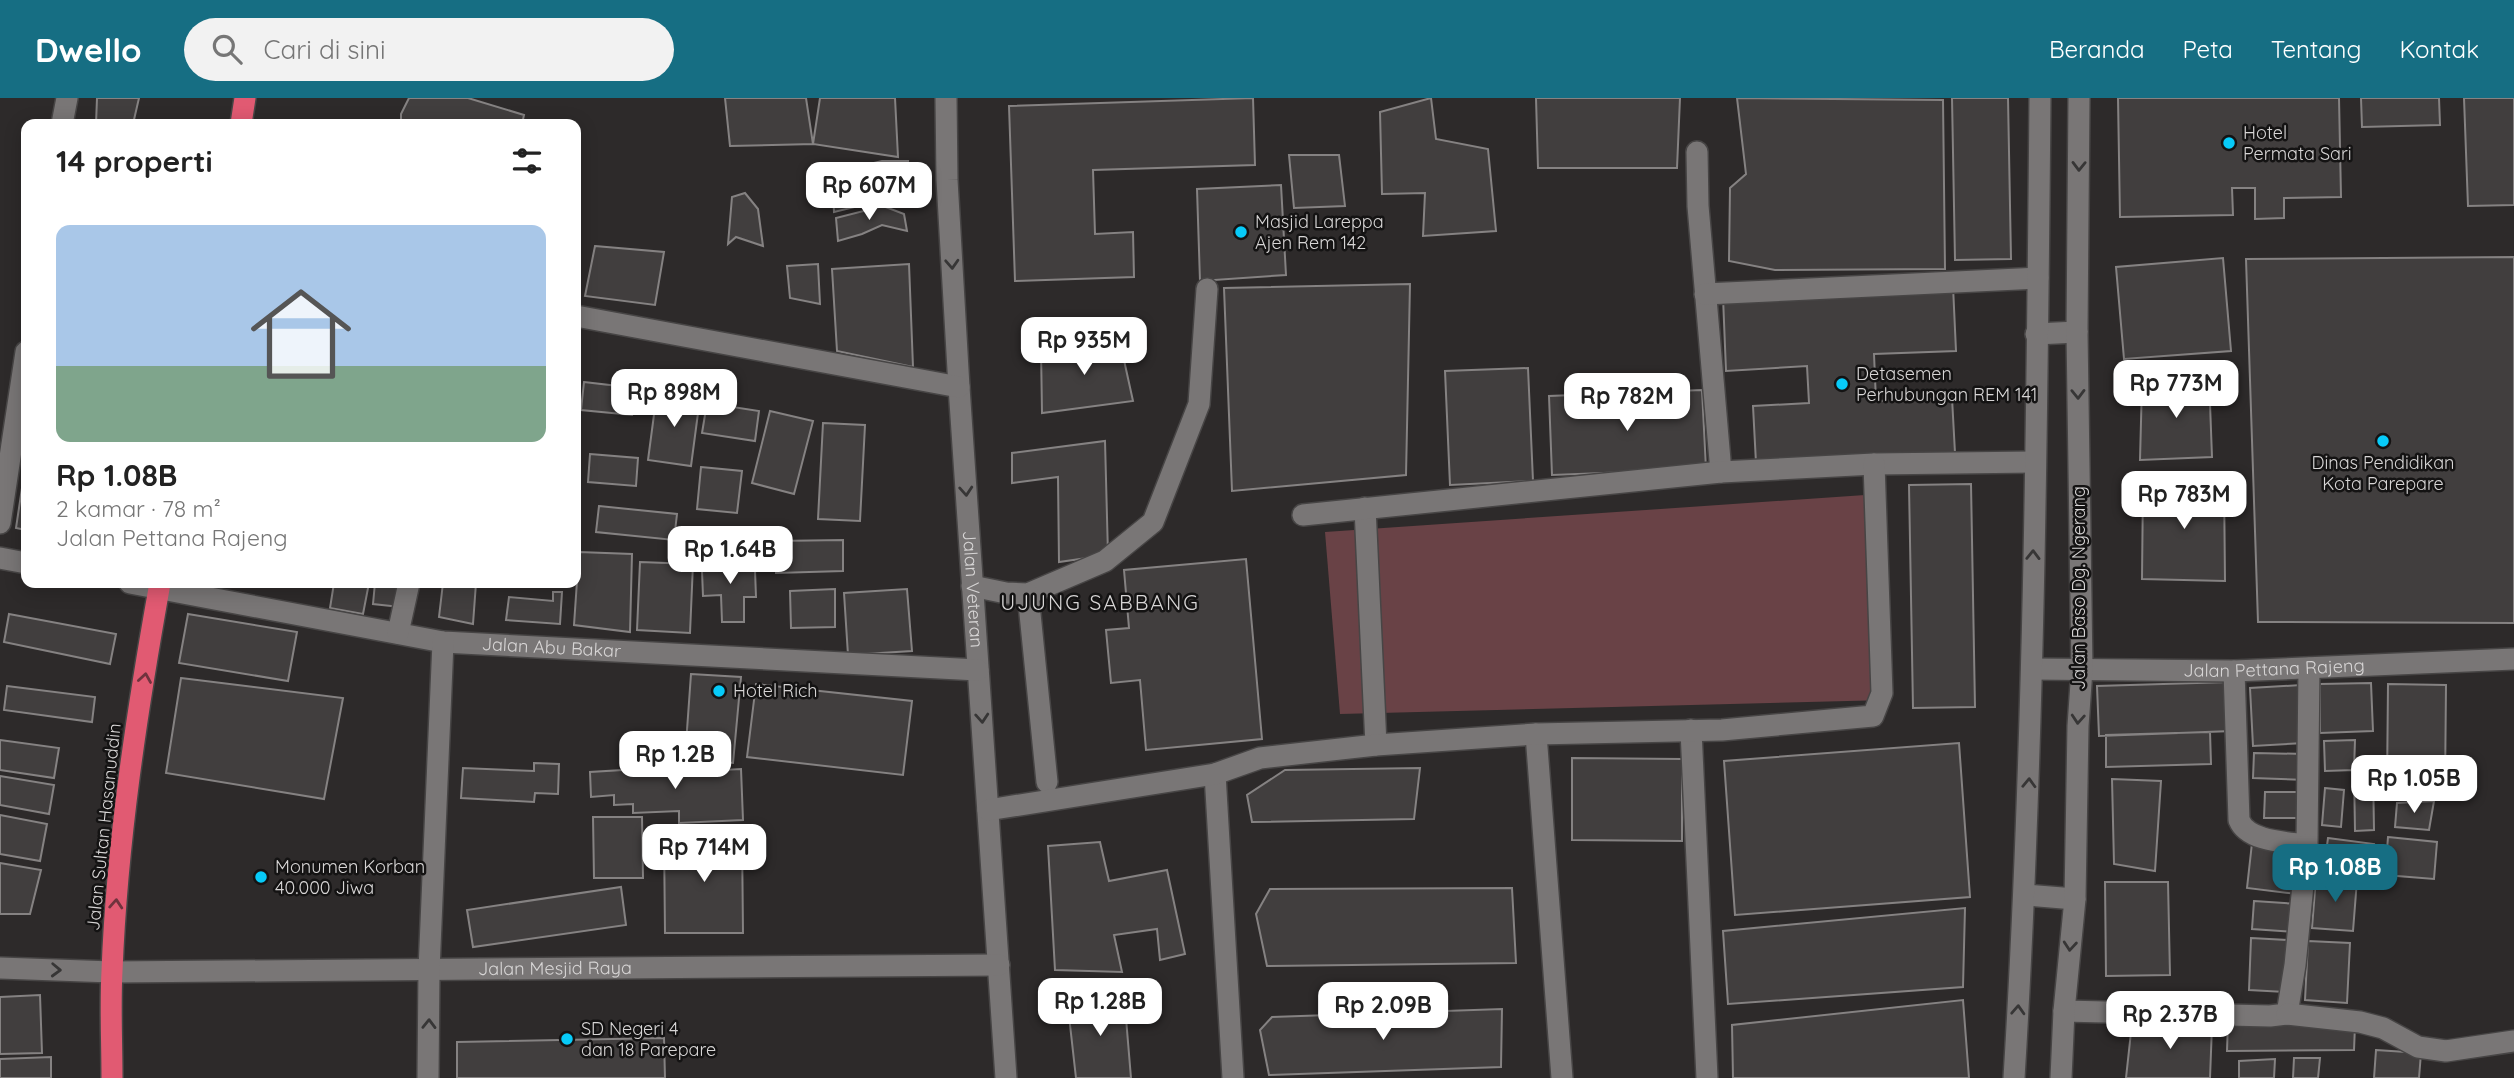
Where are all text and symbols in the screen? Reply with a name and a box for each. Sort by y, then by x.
search box [184,18,674,81]
text: Dwello [35,29,142,70]
icon: search [208,30,246,68]
text: Cari di sini [264,33,386,66]
text: Beranda [2049,34,2145,64]
text: Peta [2183,34,2233,64]
text: Tentang [2271,34,2361,64]
text: Kontak [2399,34,2479,64]
place label: Hotel Permata Sari [2243,121,2352,165]
marker: Hotel Permata Sari [2221,135,2237,151]
text: 14 properti [56,142,213,180]
icon: filters [508,142,546,180]
one-way arrow [2071,161,2087,172]
pin: Rp 607M [804,162,934,222]
text: Rp 607M [822,170,916,199]
place label: Masjid Lareppa Ajen Rem 142 [1255,210,1384,254]
marker: Masjid Lareppa Ajen Rem 142 [1233,224,1249,240]
one-way arrow [944,259,959,270]
icon: home [238,271,364,397]
pin: Rp 935M [1019,317,1149,377]
text: Rp 935M [1037,325,1131,354]
pin: Rp 773M [2111,360,2241,420]
place label: Detasemen Perhubungan REM 141 [1856,362,2038,406]
text: Rp 773M [2129,368,2223,397]
pin: Rp 898M [609,370,739,429]
pin: Rp 782M [1562,374,1692,433]
marker: Detasemen Perhubungan REM 141 [1834,376,1850,392]
text: Rp 898M [627,377,721,406]
text: Rp 782M [1580,381,1674,410]
one-way arrow [2070,389,2086,399]
marker: Dinas Pendidikan Kota Parepare [2375,433,2391,449]
place label: Dinas Pendidikan Kota Parepare [2312,451,2454,495]
text: Rp 1.08B [56,456,178,494]
pin: Rp 783M [2119,472,2249,531]
text: Rp 783M [2137,479,2231,508]
one-way arrow [958,486,973,497]
street label: Jalan Baso Dg. Ngerang [2067,486,2090,690]
text: 2 kamar · 78 m² [56,494,221,523]
text: Jalan Pettana Rajeng [56,523,288,552]
pin: Rp 1.64B [658,526,802,586]
street label: Jalan Veteran [958,530,989,649]
text: Rp 1.64B [684,534,776,563]
one-way arrow [2025,549,2041,560]
district label: UJUNG SABBANG [1000,589,1200,615]
street label: Jalan Abu Bakar [481,632,622,662]
street label: Jalan Pettana Rajeng [2183,653,2365,682]
one-way arrow [137,672,152,684]
place label: Hotel Rich [733,679,818,702]
marker: Hotel Rich [711,683,727,699]
one-way arrow [974,713,989,724]
one-way arrow [2071,714,2086,725]
street label: Jalan Sultan Hasanuddin [81,722,126,932]
pin: Rp 1.2B [610,732,740,791]
text: Rp 1.2B [635,739,715,768]
pin: Rp 1.05B [2342,756,2486,815]
text: Rp 1.05B [2367,763,2461,792]
one-way arrow [2022,777,2037,788]
pin: Rp 714M [639,824,769,884]
text: Rp 714M [658,832,750,861]
pin: Rp 1.08B [2263,844,2407,904]
text: Rp 1.08B [2288,852,2382,881]
place label: Monumen Korban 40.000 Jiwa [275,855,425,899]
marker: Monumen Korban 40.000 Jiwa [253,869,269,885]
one-way arrow [109,898,124,909]
one-way arrow [2063,941,2078,952]
street label: Jalan Mesjid Raya [478,956,632,980]
one-way arrow [51,962,62,978]
pin: Rp 1.28B [1028,978,1172,1038]
pin: Rp 2.09B [1311,982,1455,1042]
text: Rp 1.28B [1054,986,1146,1015]
text: Rp 2.09B [1334,990,1432,1019]
pin: Rp 2.37B [2098,992,2242,1051]
text: Rp 2.37B [2122,999,2218,1028]
one-way arrow [2011,1004,2026,1015]
place label: SD Negeri 4 dan 18 Parepare [581,1017,716,1061]
one-way arrow [421,1018,437,1029]
marker: SD Negeri 4 dan 18 Parepare [559,1031,575,1047]

